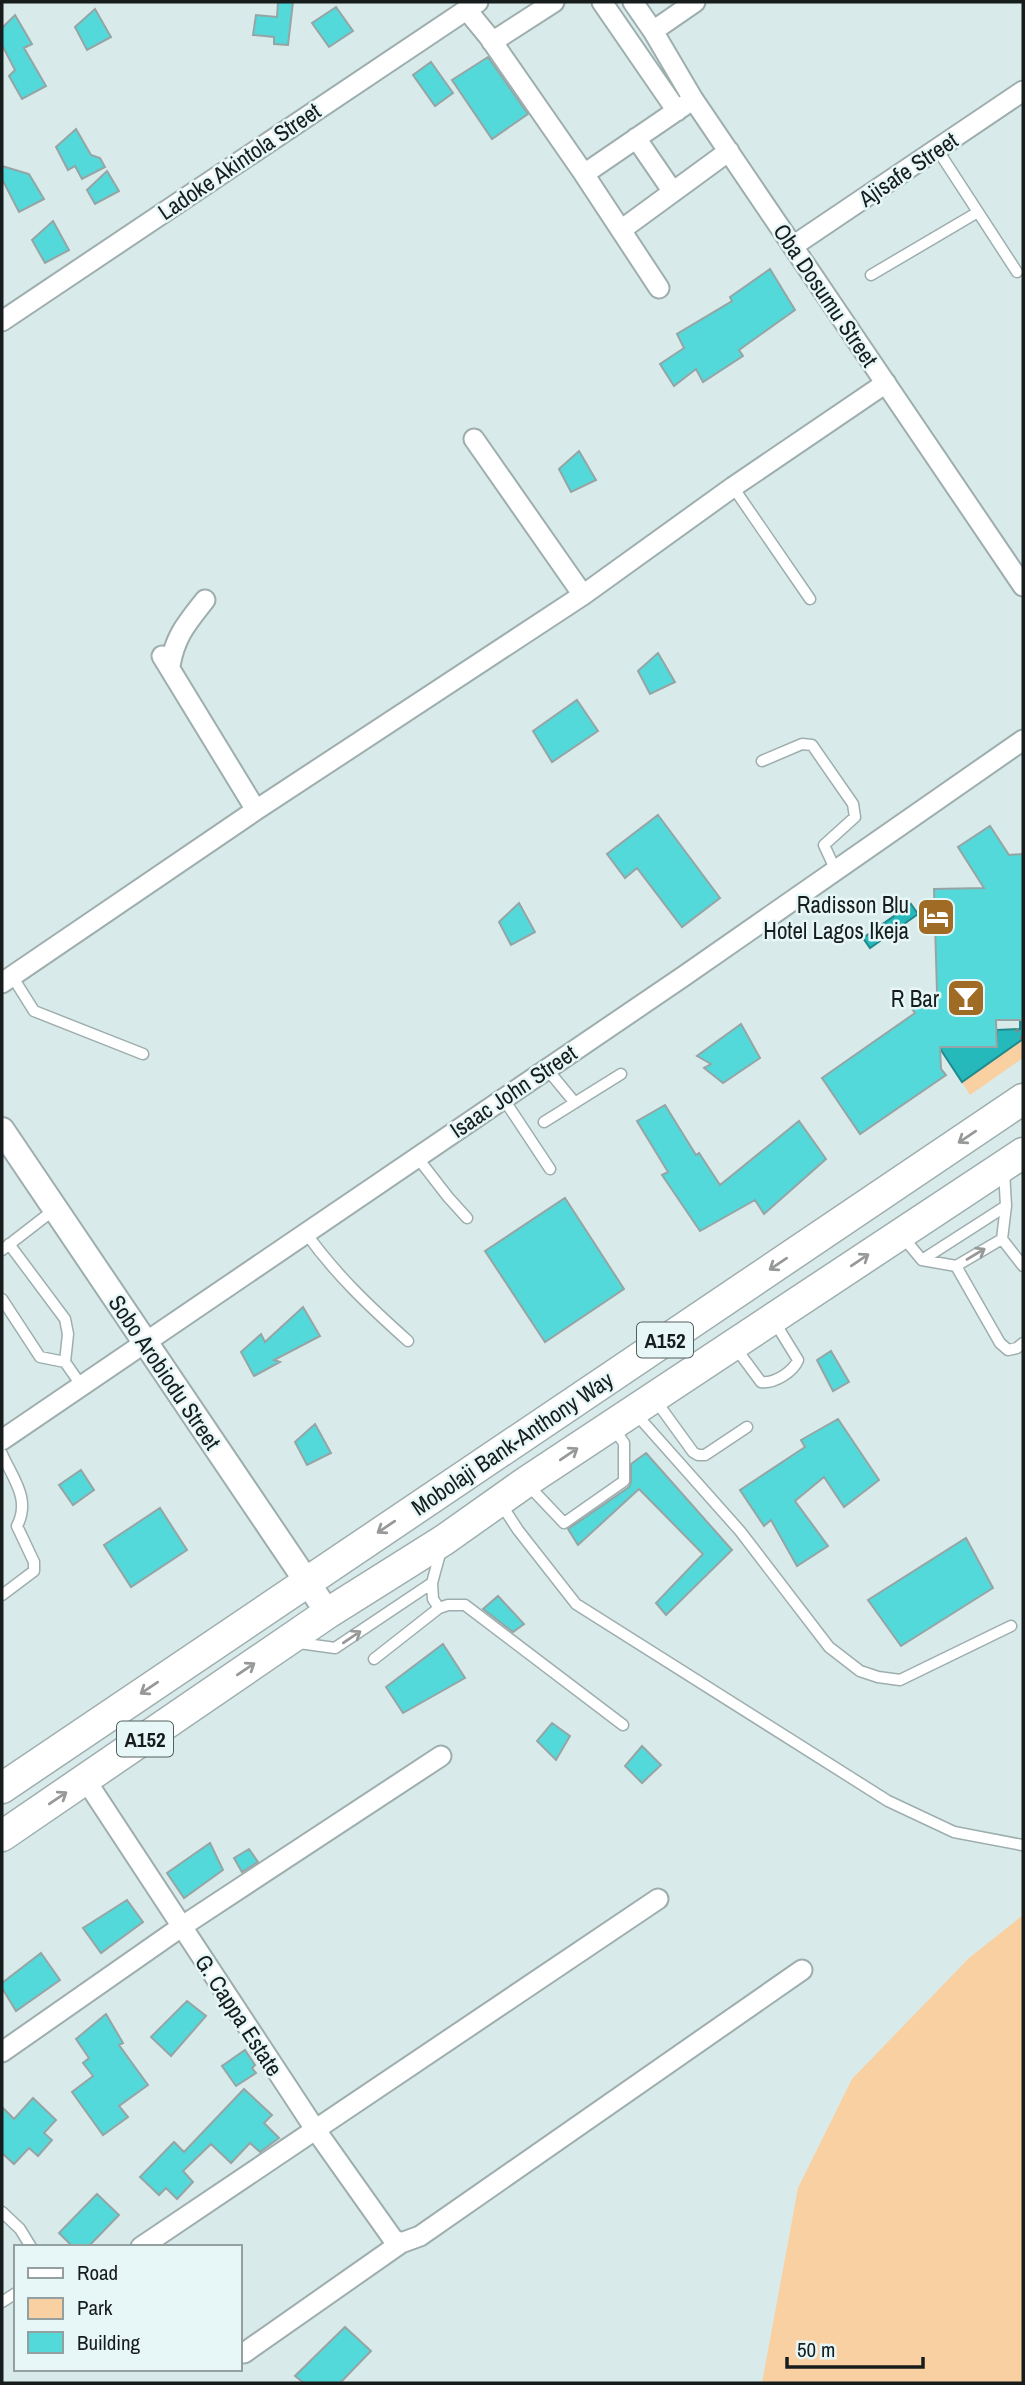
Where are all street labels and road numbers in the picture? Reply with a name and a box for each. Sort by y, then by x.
street label: Ladoke Akintola Street [152,95,326,227]
street label: Ajisafe Street [852,124,964,214]
street label: Oba Dosumu Street [767,217,885,373]
street label: Isaac John Street [443,1037,583,1145]
street label: Sobo Arobiodu Street [102,1289,228,1455]
road number: A152 [637,1322,693,1358]
street label: Mobolaji Bank-Anthony Way [405,1363,619,1522]
road number: A152 [117,1722,173,1756]
street label: G. Cappa Estate [188,1948,290,2082]

